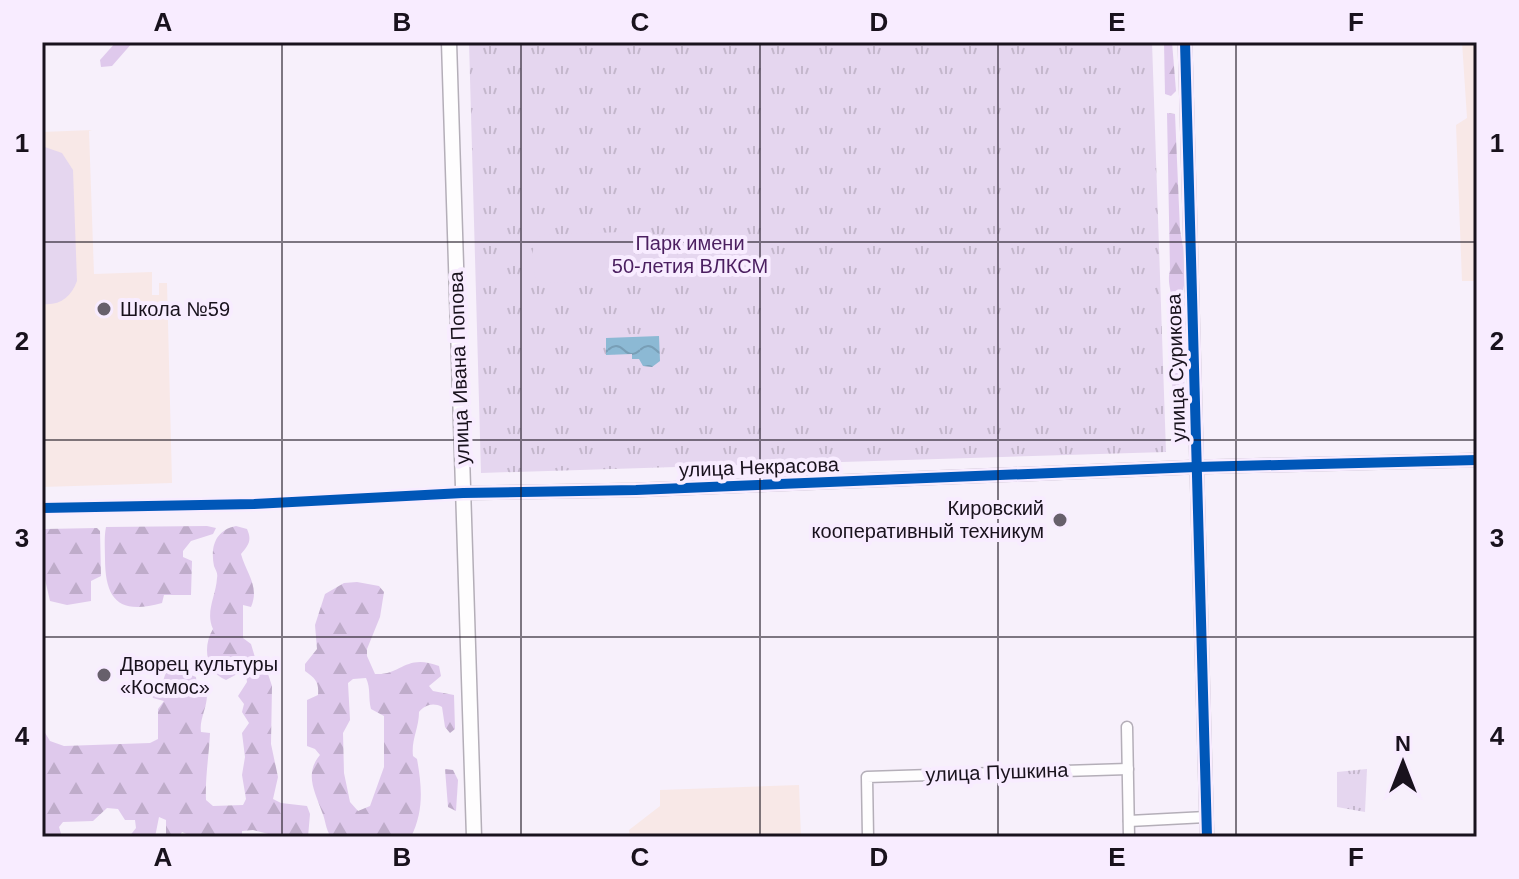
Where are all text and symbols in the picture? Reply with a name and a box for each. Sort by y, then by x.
text: A [154,7,173,37]
text: B [393,7,411,37]
text: C [631,7,650,37]
text: D [870,7,888,37]
text: E [1108,7,1126,37]
text: F [1348,7,1364,37]
text: 1 [15,128,29,158]
text: 1 [1490,128,1504,158]
park label: Парк имени 50-летия ВЛКСМ [612,232,768,277]
street label: улица Ивана Попова [445,270,473,465]
street label: улица Сурикова [1162,292,1190,443]
place label: Школа №59 [120,298,230,320]
marker: Школа №59 [95,300,113,318]
text: 2 [15,326,29,356]
text: 2 [1490,326,1504,356]
street label: улица Некрасова [679,453,840,481]
place label: Кировский кооперативный техникум [812,497,1044,542]
marker: Кировский кооперативный техникум [1051,511,1069,529]
text: 3 [15,523,29,553]
text: 3 [1490,523,1504,553]
place label: Дворец культуры «Космос» [120,653,278,698]
marker: Дворец культуры «Космос» [95,666,113,684]
text: 4 [15,721,30,751]
text: 4 [1490,721,1505,751]
north arrow [1363,723,1443,803]
text: N [1395,731,1411,756]
street label: улица Пушкина [925,758,1070,785]
text: A [154,842,173,872]
text: B [393,842,411,872]
text: C [631,842,650,872]
text: D [870,842,888,872]
text: E [1108,842,1126,872]
text: F [1348,842,1364,872]

